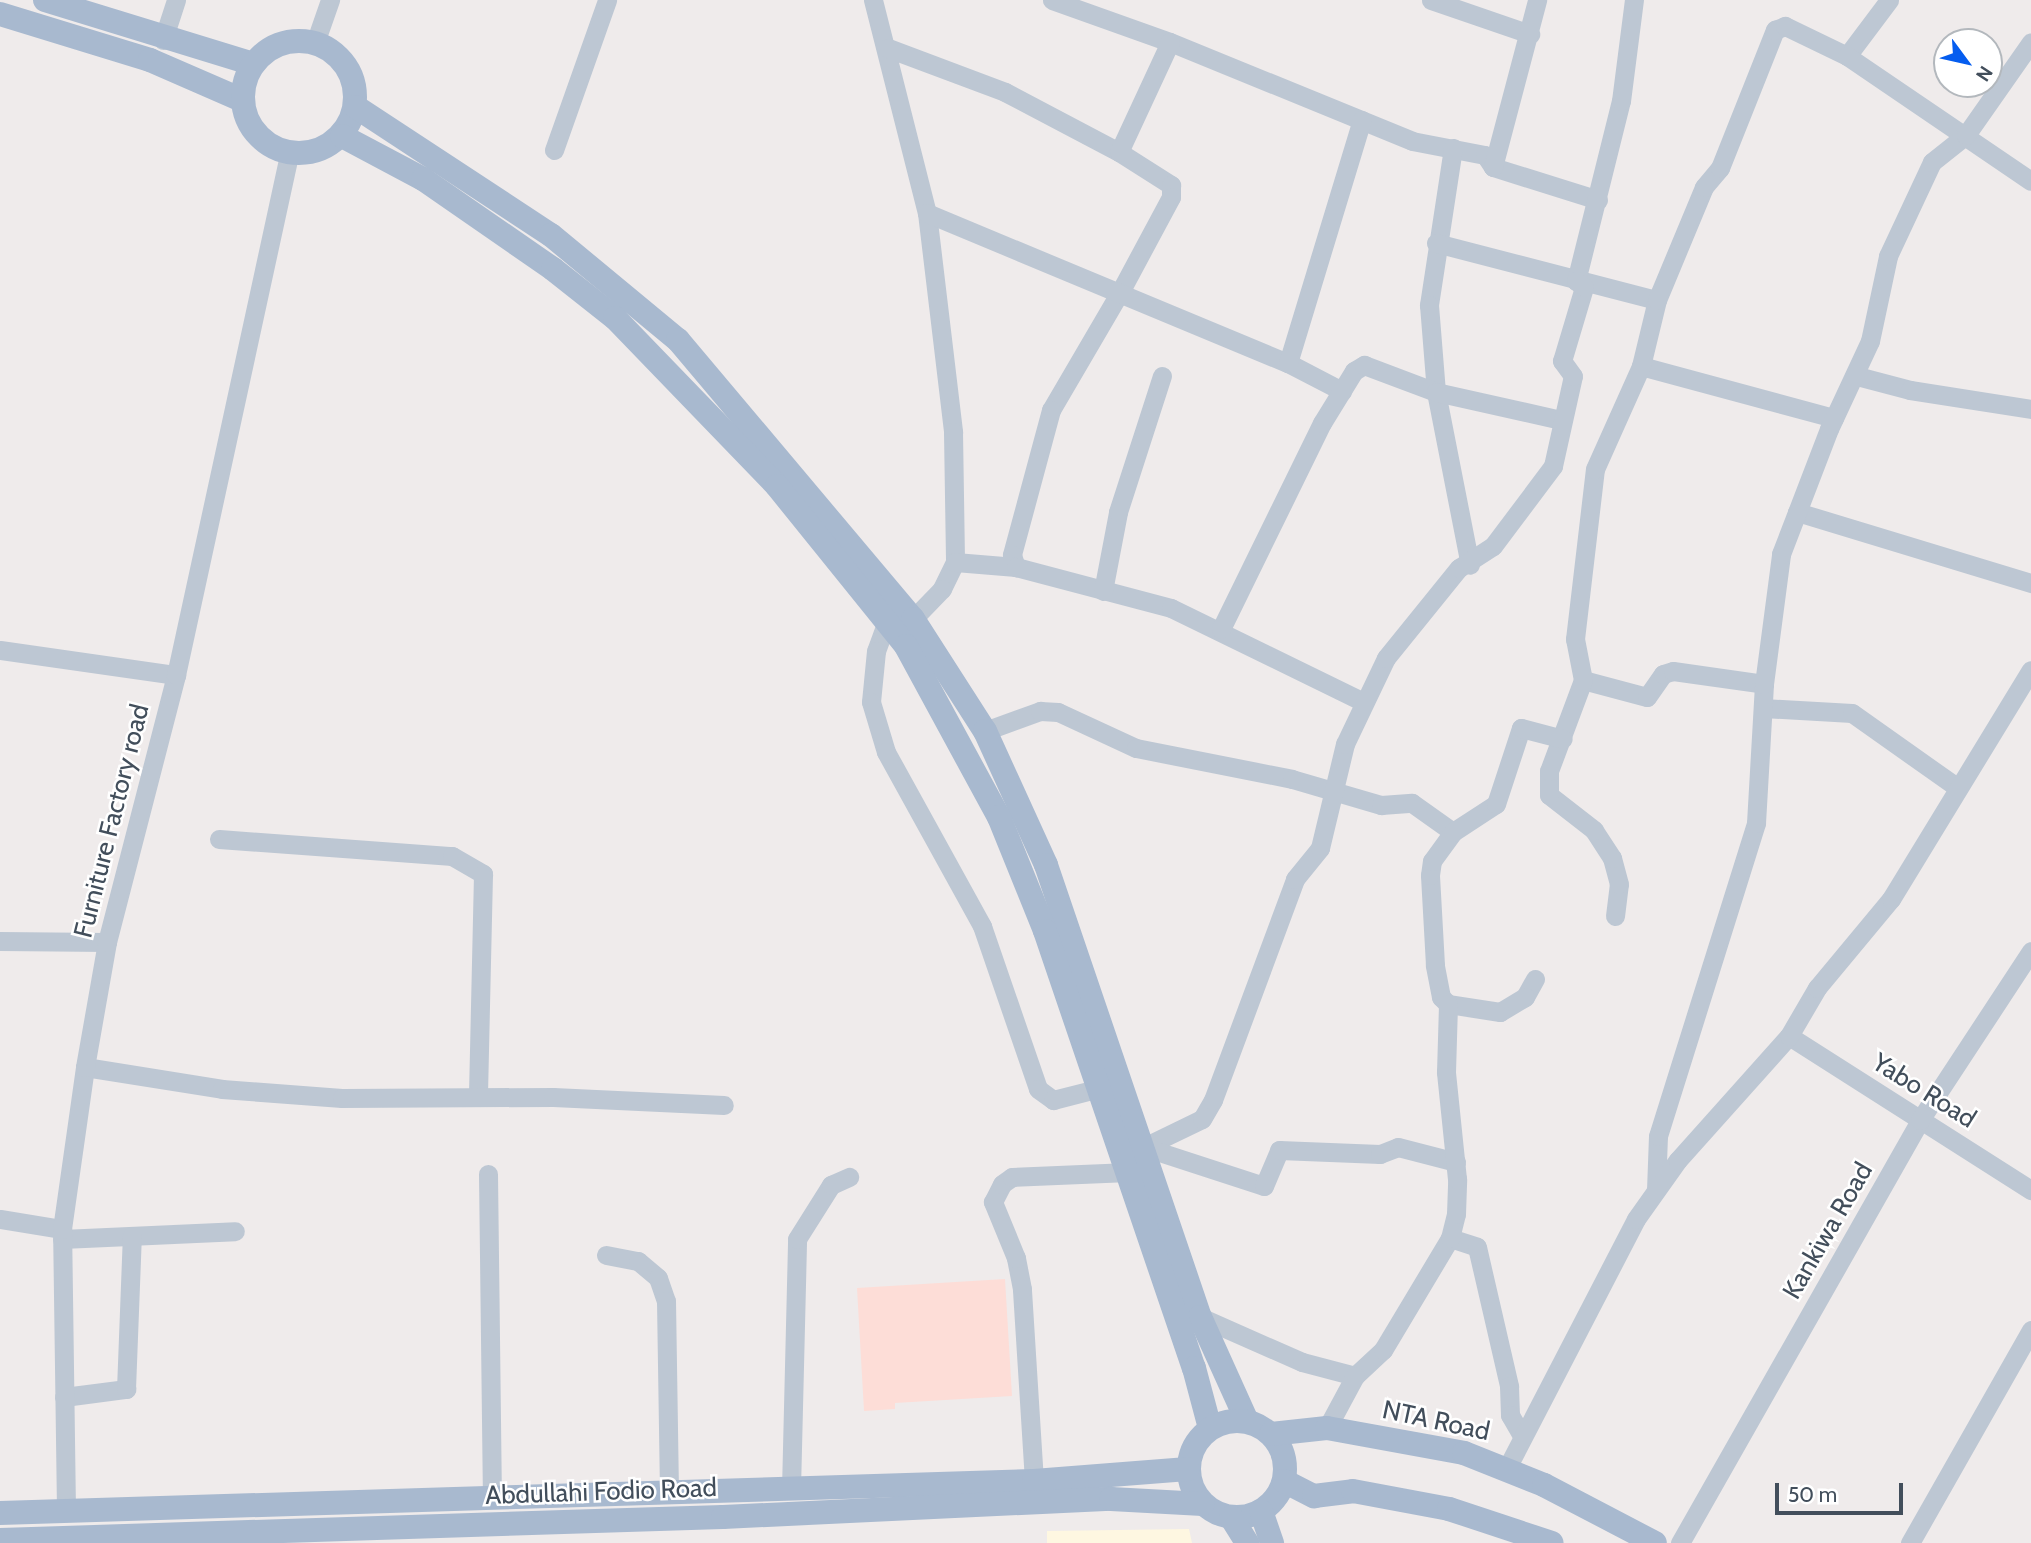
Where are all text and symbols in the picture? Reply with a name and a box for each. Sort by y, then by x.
north arrow [1933,28,2003,98]
text: N [1971,62,1998,86]
street label: Furniture Factory road [68,701,156,941]
street label: Yabo Road [1866,1047,1982,1135]
street label: Kankiwa Road [1776,1157,1880,1305]
street label: NTA Road [1379,1394,1493,1448]
scale bar [1779,1470,1907,1514]
street label: Abdullahi Fodio Road [485,1472,717,1512]
text: 50 m [1788,1482,1837,1507]

